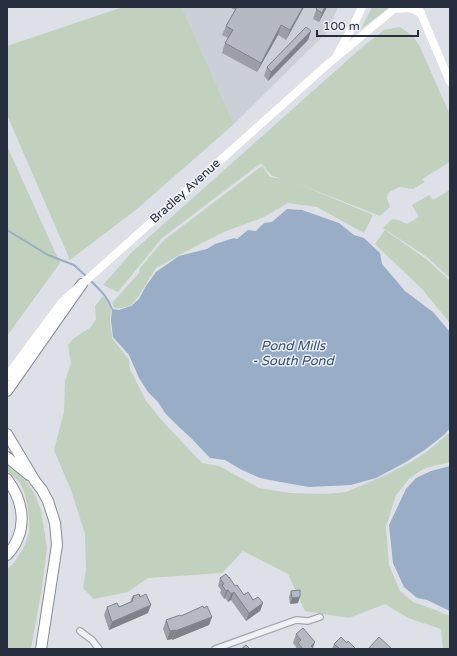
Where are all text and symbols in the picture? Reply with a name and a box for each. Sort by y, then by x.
scale bar [317,12,418,38]
text: 100 m [323,19,360,33]
street label: Bradley Avenue [147,156,223,226]
water label: Pond Mills - South Pond [252,338,335,369]

